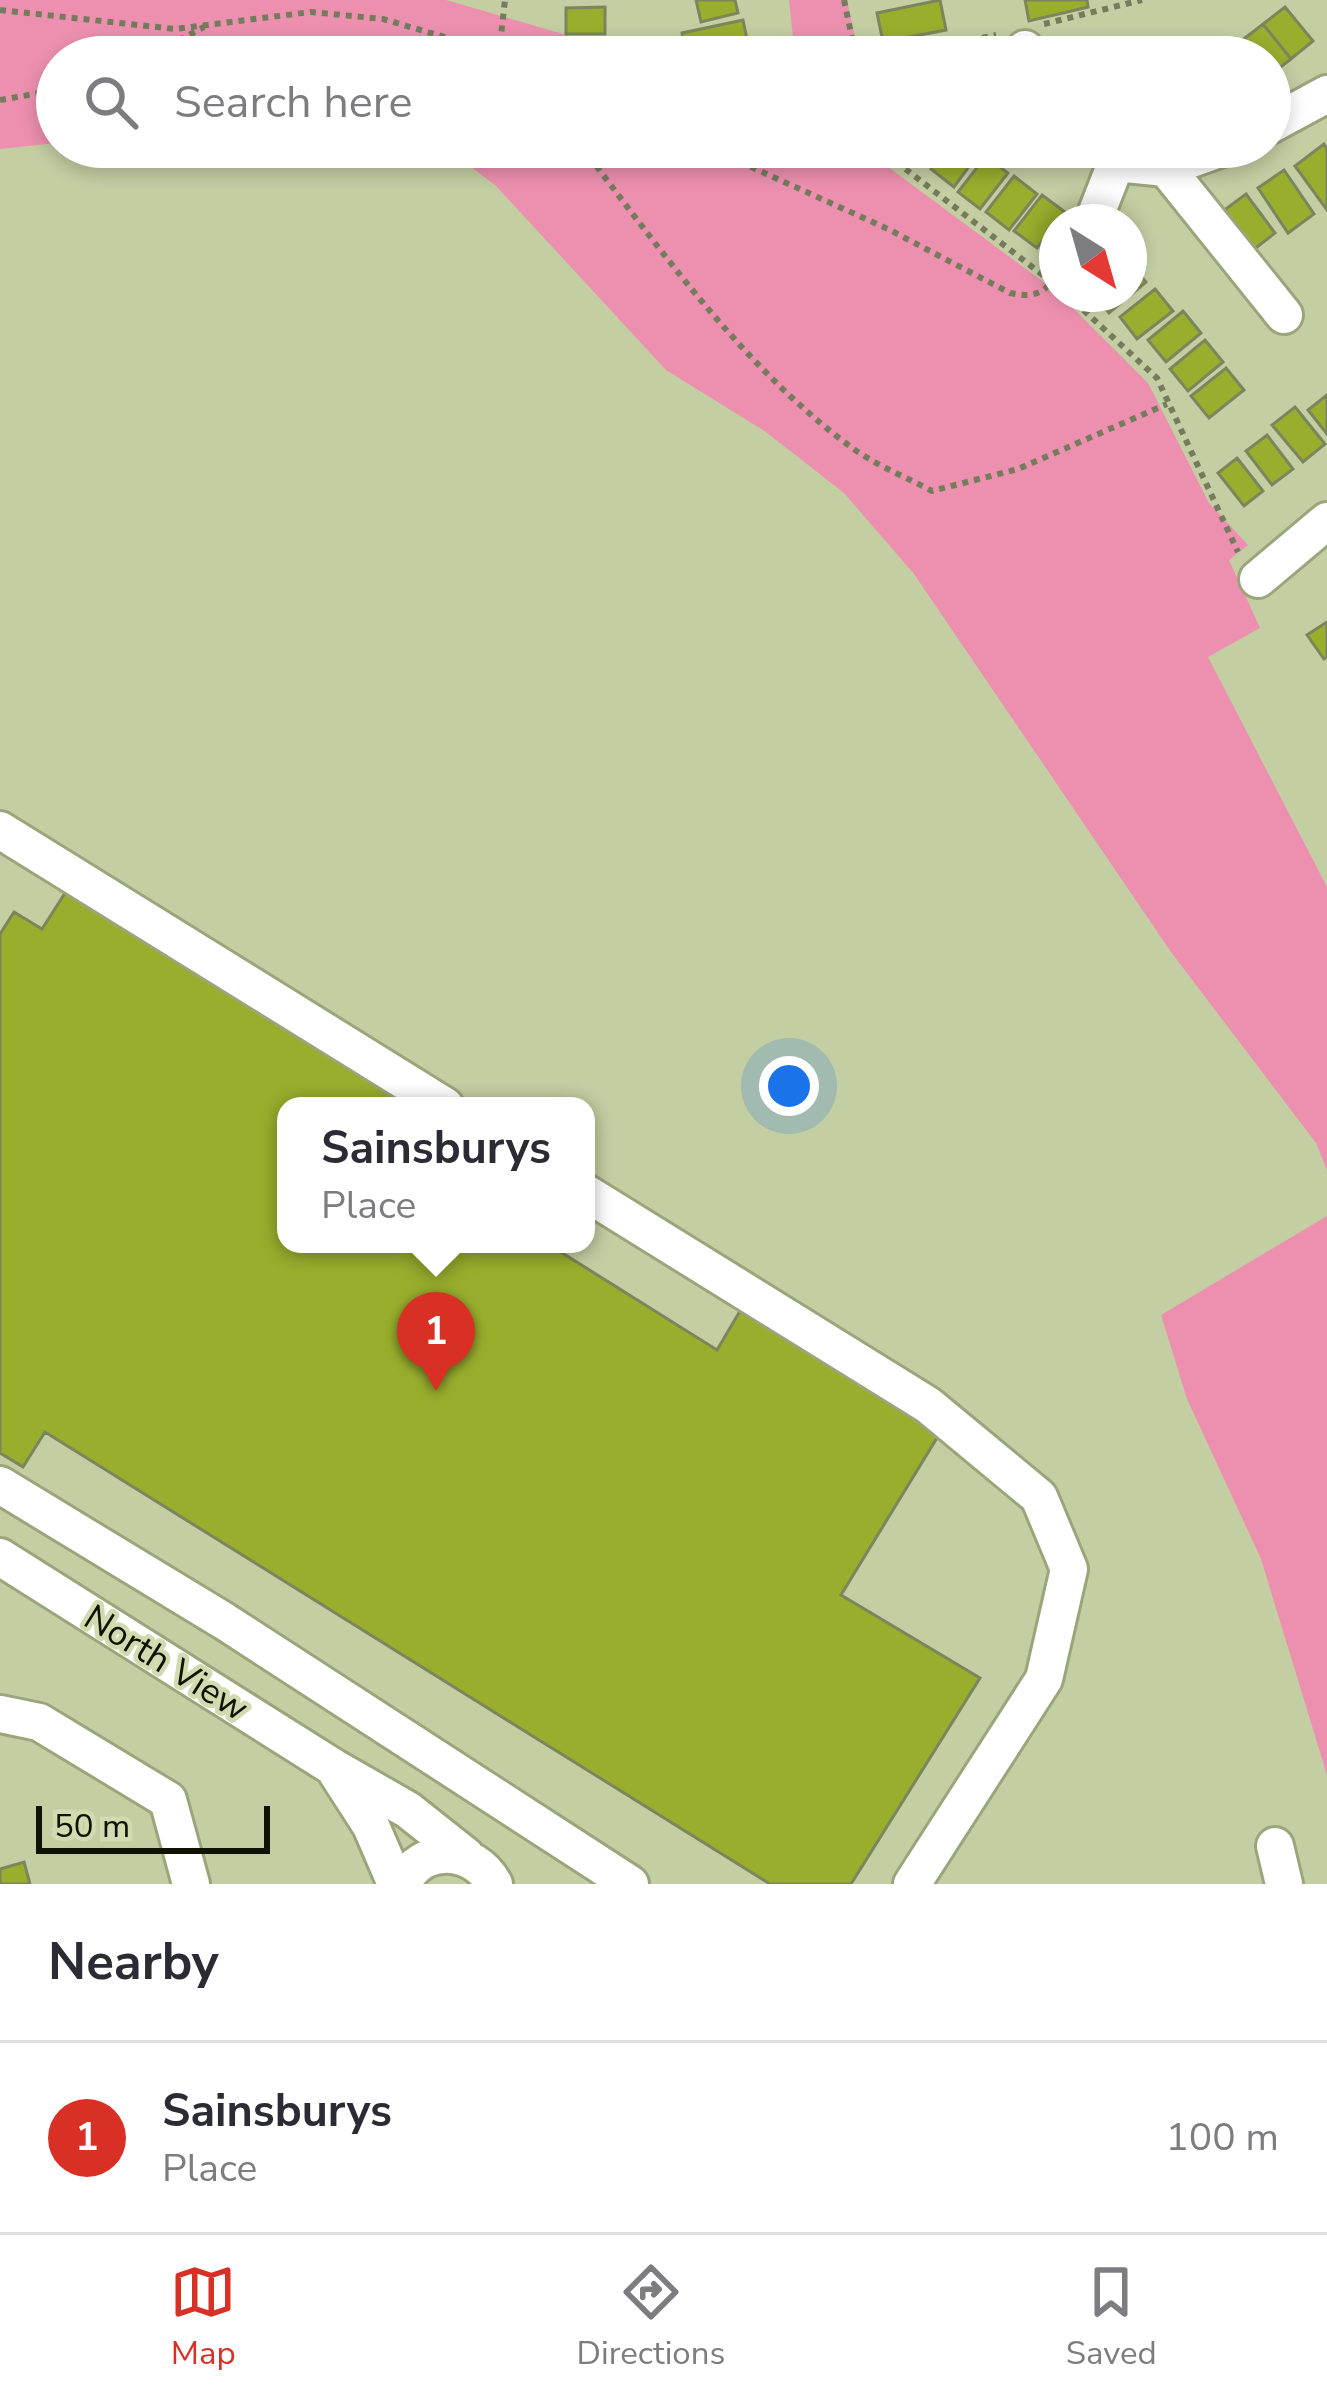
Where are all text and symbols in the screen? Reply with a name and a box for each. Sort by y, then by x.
search box [36,36,1291,168]
icon: search [78,69,144,135]
text: Search here [174,72,413,133]
north arrow [1039,204,1147,312]
your location [759,1056,819,1116]
popup [277,1097,595,1253]
text: Sainsburys [321,1118,551,1179]
text: Place [321,1179,416,1232]
pin: 1 [397,1292,475,1391]
street label: North View [75,1593,258,1733]
scale bar [36,1800,270,1853]
text: 50 m [54,1804,130,1849]
text: Nearby [48,1927,219,1997]
text: Sainsburys [162,2081,392,2142]
text: 1 [75,2111,99,2164]
text: 100 m [1165,2111,1279,2164]
text: Place [162,2142,257,2195]
tab: Map [170,2259,236,2376]
tab: Directions [577,2259,725,2376]
tab: Saved [1066,2259,1157,2376]

